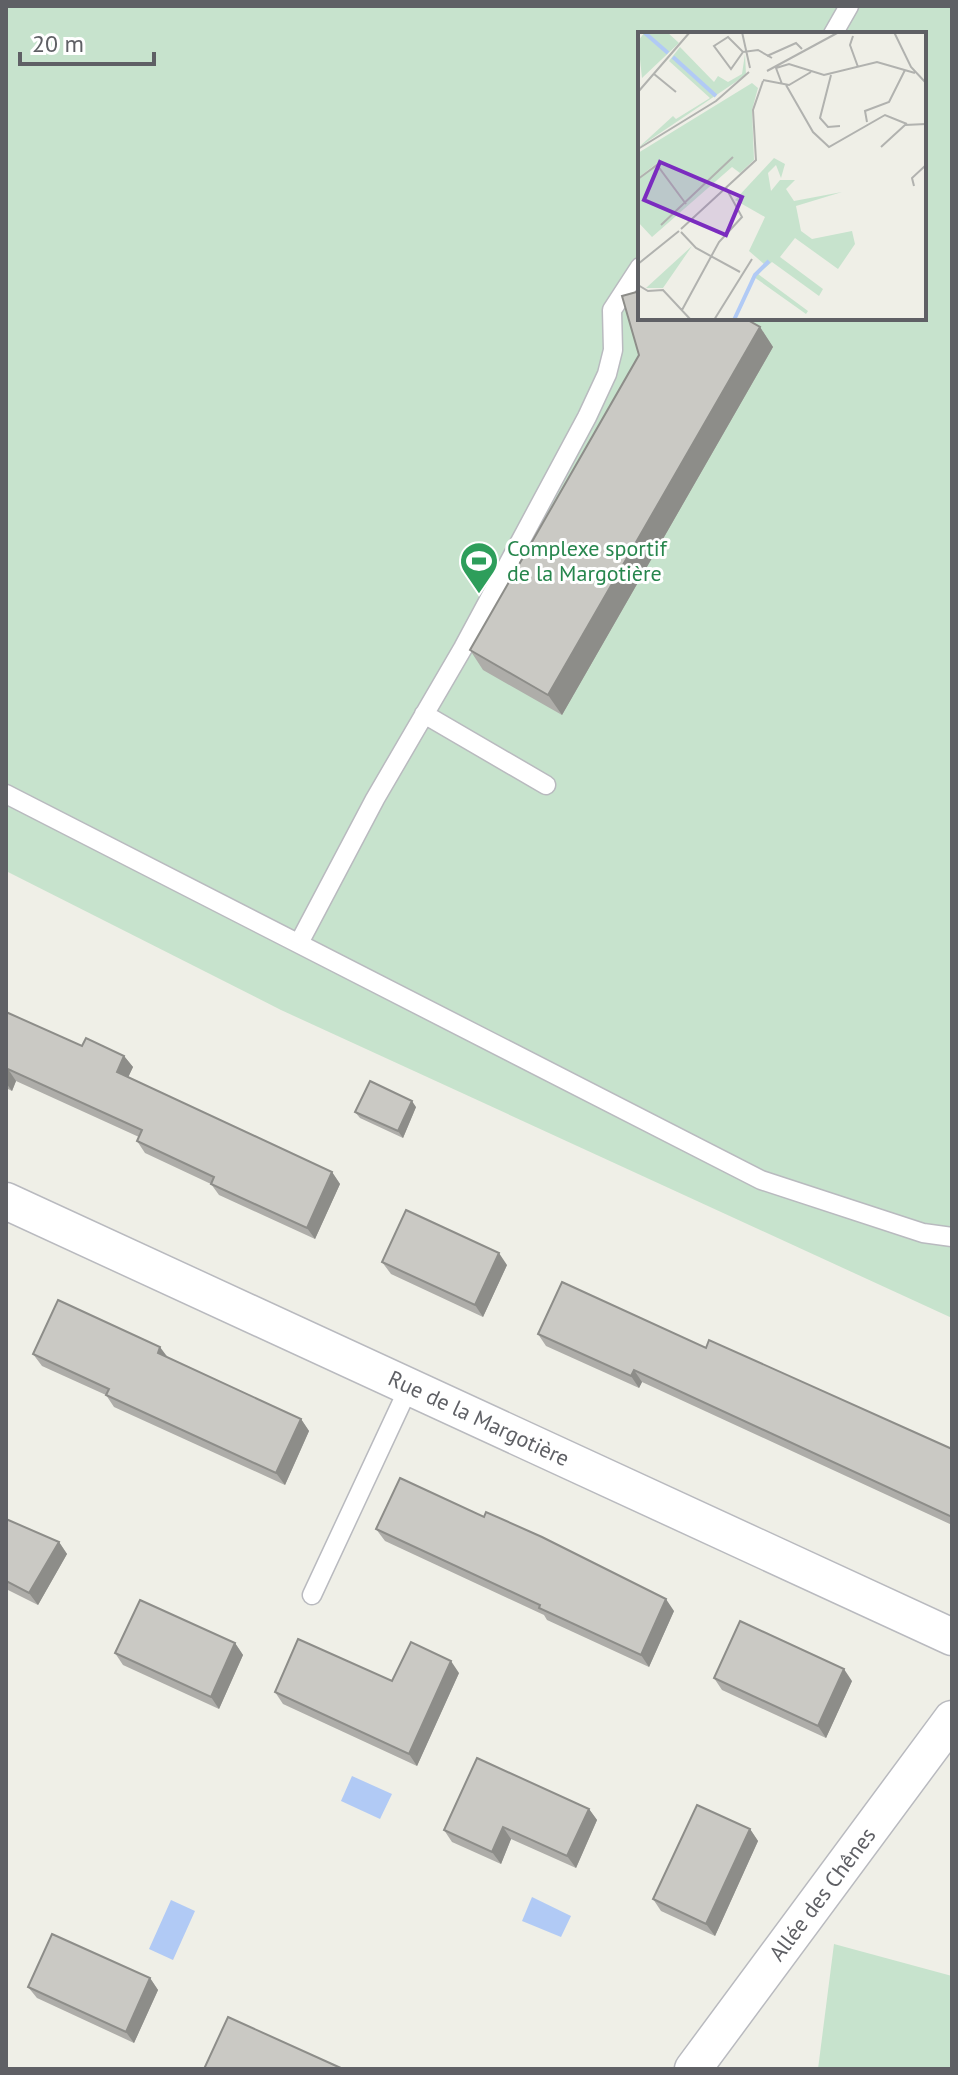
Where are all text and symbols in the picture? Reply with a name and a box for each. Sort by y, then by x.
scale bar [20,16,154,66]
text: 20 m [32,28,84,59]
inset map [638,32,926,320]
place label: Complexe sportif de la Margotière [507,534,668,587]
sports icon: Complexe sportif de la Margotière [458,540,500,595]
street label: Rue de la Margotière [384,1364,574,1472]
street label: Allée des Chênes [763,1822,881,1966]

